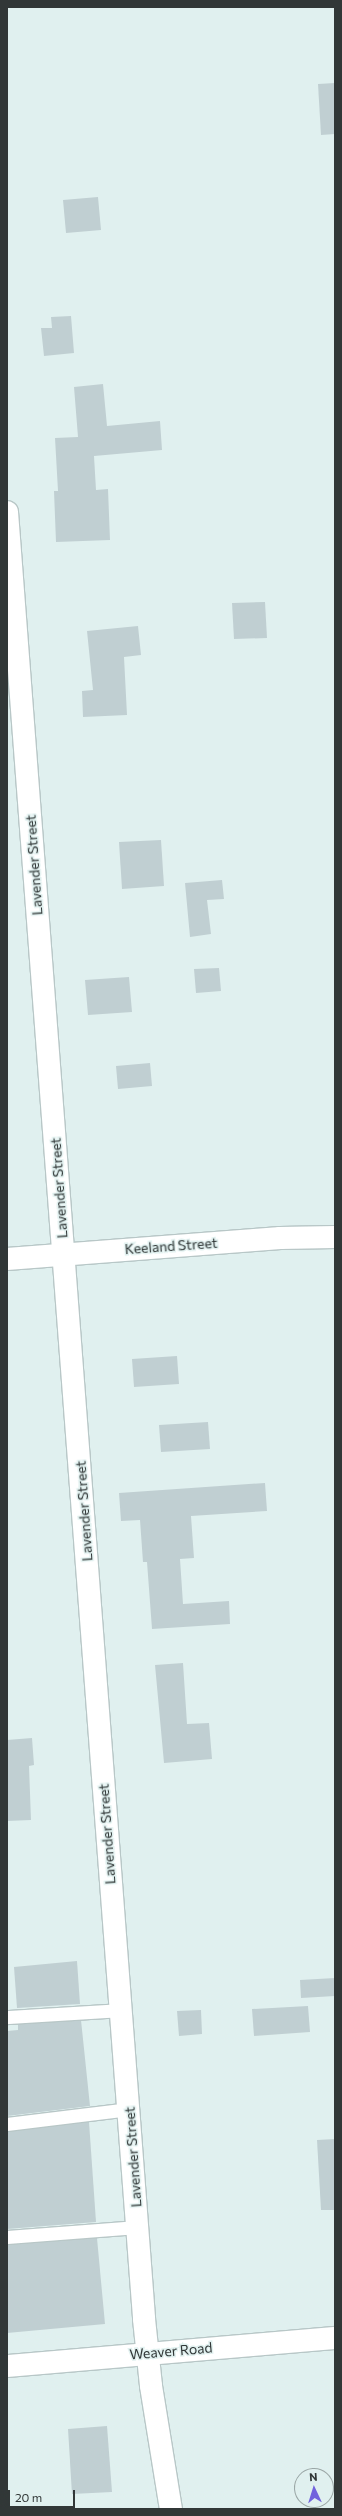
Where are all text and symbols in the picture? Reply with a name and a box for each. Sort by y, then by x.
street label: Lavender Street [22,814,46,916]
street label: Lavender Street [47,1137,71,1239]
street label: Keeland Street [124,1234,218,1258]
street label: Lavender Street [72,1460,96,1562]
street label: Lavender Street [95,1783,119,1885]
street label: Lavender Street [121,2106,145,2208]
street label: Weaver Road [129,2339,213,2363]
north arrow [294,2468,334,2508]
text: N [309,2470,318,2483]
scale bar [10,2482,77,2508]
text: 20 m [15,2490,42,2504]

